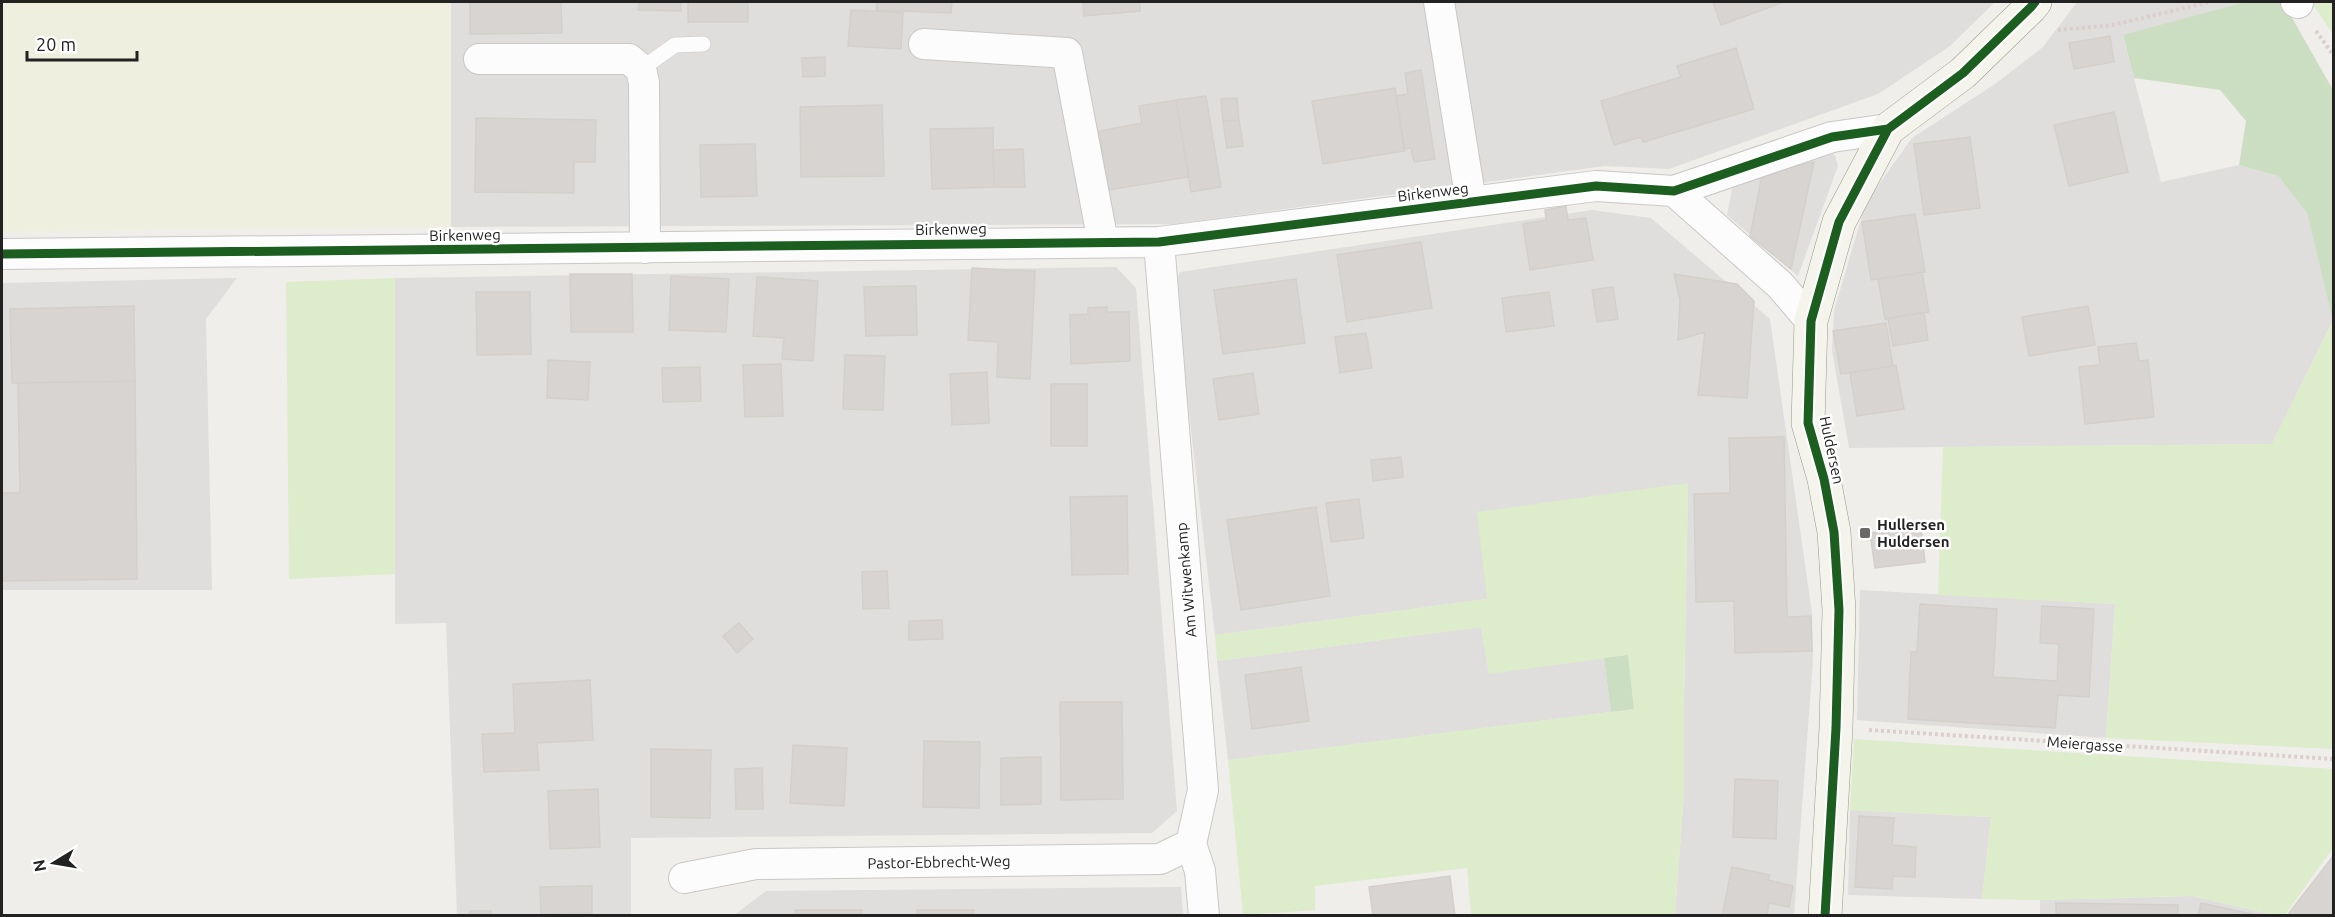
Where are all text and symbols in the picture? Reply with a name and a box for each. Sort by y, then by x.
scale bar [27,24,136,62]
text: 20 m [36,34,76,54]
street label: Birkenweg [1396,179,1470,205]
street label: Birkenweg [915,220,987,238]
street label: Birkenweg [429,226,501,244]
street label: Huldersen [1817,414,1847,486]
place label: Hullersen Huldersen [1877,516,1949,550]
street label: Am Witwenkamp [1173,522,1199,638]
marker: Hullersen Huldersen [1858,526,1872,540]
street label: Meiergasse [2046,733,2124,755]
north arrow [24,833,84,893]
street label: Pastor-Ebbrecht-Weg [867,852,1011,872]
text: N [29,858,49,873]

